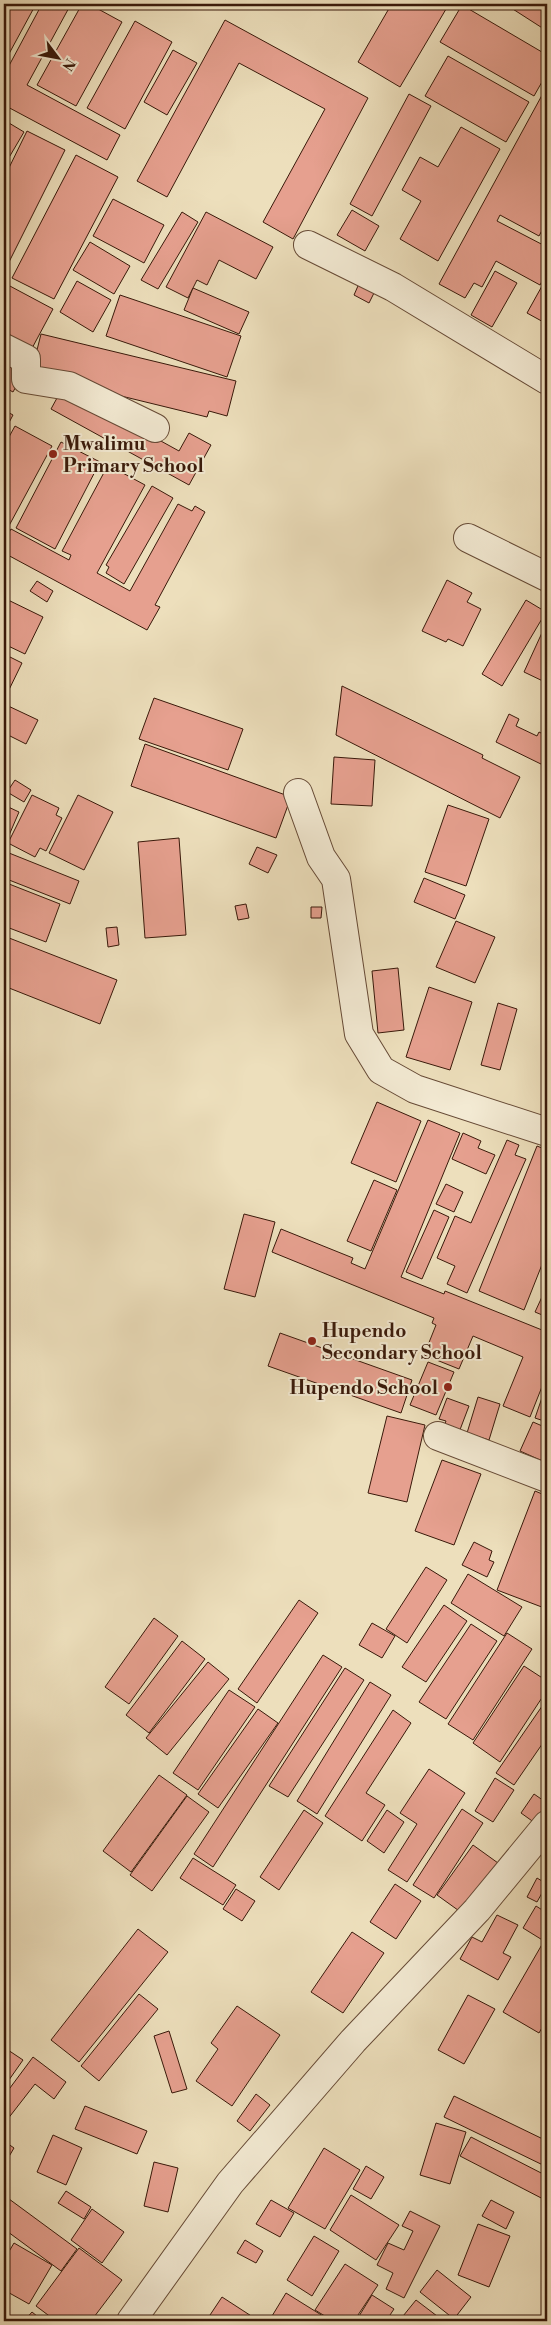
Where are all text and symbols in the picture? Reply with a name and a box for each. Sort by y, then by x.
north arrow [32,32,82,82]
text: N [58,55,79,74]
place label: Mwalimu Primary School [63,432,204,478]
marker: Mwalimu Primary School [47,448,59,460]
place label: Hupendo Secondary School [322,1319,482,1365]
marker: Hupendo Secondary School [306,1335,318,1347]
place label: Hupendo School [290,1376,438,1400]
marker: Hupendo School [442,1381,454,1393]

